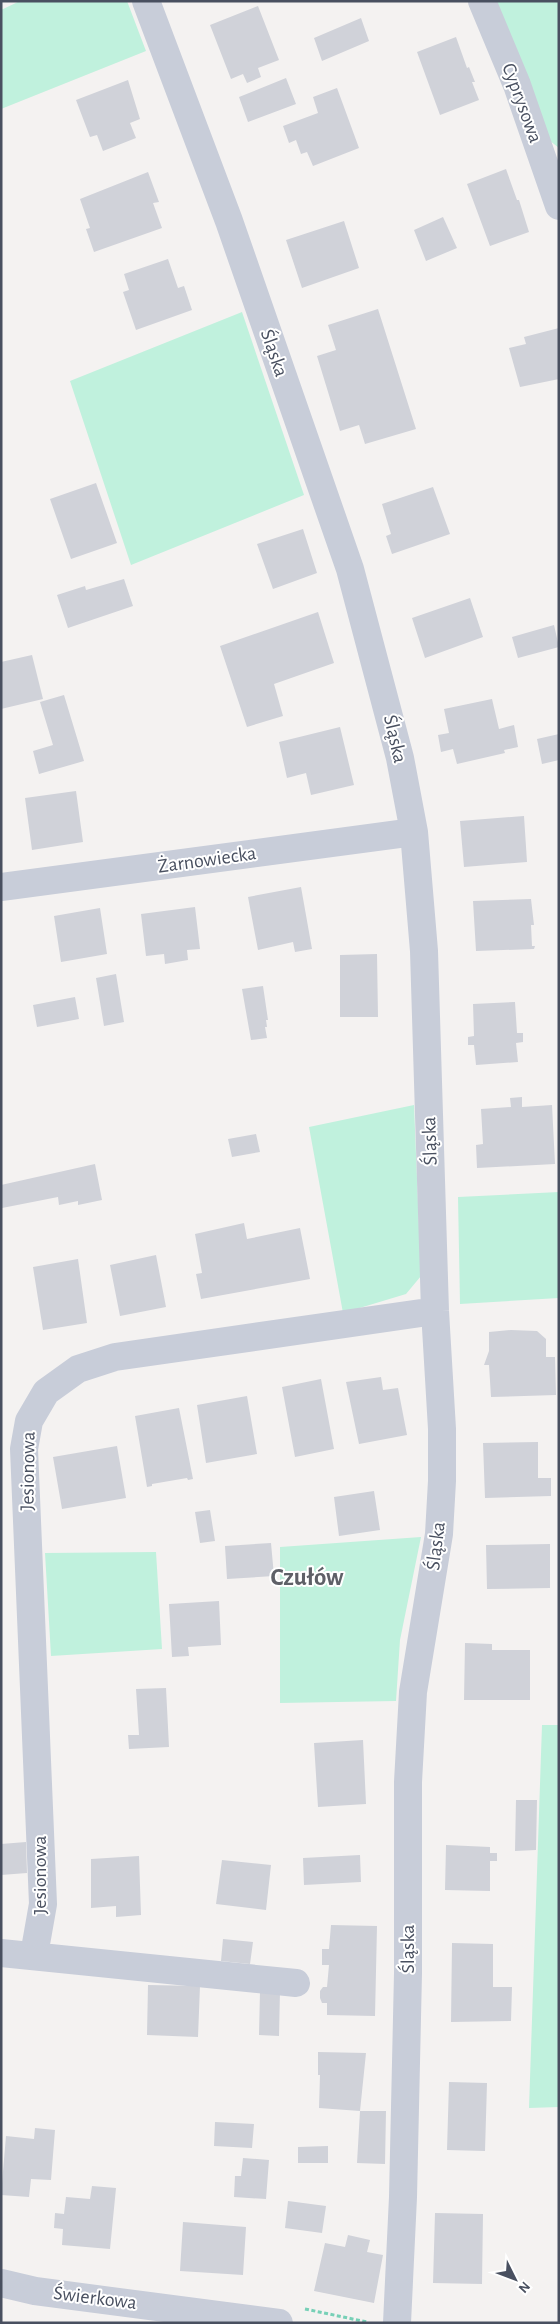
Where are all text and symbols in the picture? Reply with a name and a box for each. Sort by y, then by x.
street label: Cyprysowa [498,60,546,146]
street label: Śląska [257,326,292,379]
street label: Śląska [380,713,411,765]
street label: Żarnowiecka [157,843,257,877]
street label: Śląska [418,1116,441,1166]
street label: Jesionowa [17,1431,39,1511]
street label: Śląska [422,1520,449,1571]
district label: Czułów [270,1565,344,1590]
street label: Jesionowa [30,1835,50,1915]
street label: Śląska [397,1925,418,1973]
north arrow [490,2254,540,2304]
text: N [515,2279,532,2295]
street label: Świerkowa [52,2282,138,2313]

